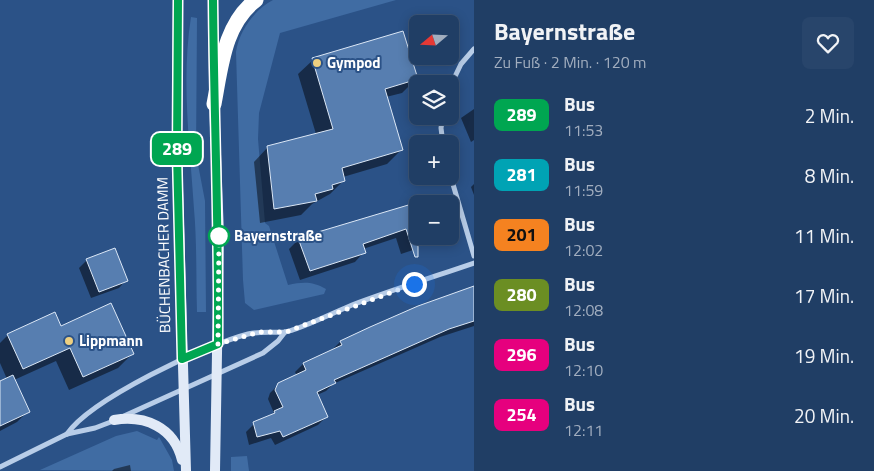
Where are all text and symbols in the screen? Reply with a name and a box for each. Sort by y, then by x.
text: Bayernstraße [494,13,635,49]
north arrow [409,15,459,65]
map controls [409,15,459,245]
button: heart [802,17,854,69]
text: Zu Fuß · 2 Min. · 120 m [494,50,647,74]
place label: Gympod [327,51,381,74]
marker: Gympod [311,57,323,69]
button: layers [409,75,459,125]
text: Bus [564,89,595,118]
text: 289 [506,101,537,128]
text: 2 Min. [805,101,854,130]
text: 11:53 [564,118,603,142]
line badge: 289 [148,133,206,165]
text: 289 [162,135,192,162]
button: + [409,135,459,185]
text: Bus [564,149,595,178]
text: 281 [506,161,537,188]
text: 8 Min. [805,161,854,190]
street label: BÜCHENBACHER DAMM [151,177,176,333]
text: 11:59 [564,178,603,202]
button: − [409,195,459,245]
text: Bus [564,209,595,238]
text: 201 [506,221,537,248]
text: 11 Min. [794,221,854,250]
place label: Bayernstraße [234,224,323,247]
marker: Bayernstraße [208,225,230,247]
text: 12:02 [564,238,603,262]
text: Bus [564,269,595,298]
your location [402,272,427,297]
text: 280 [506,281,537,308]
text: 17 Min. [794,281,854,310]
text: 12:08 [564,298,603,322]
place label: Lippmann [79,329,143,352]
text: Bus [564,329,595,358]
marker: Lippmann [63,335,75,347]
text: 296 [506,341,537,368]
text: 19 Min. [794,341,854,370]
text: 12:10 [564,358,603,382]
text: Bus [564,389,595,418]
text: 254 [506,401,537,428]
text: 20 Min. [794,401,854,430]
text: 12:11 [564,418,603,442]

